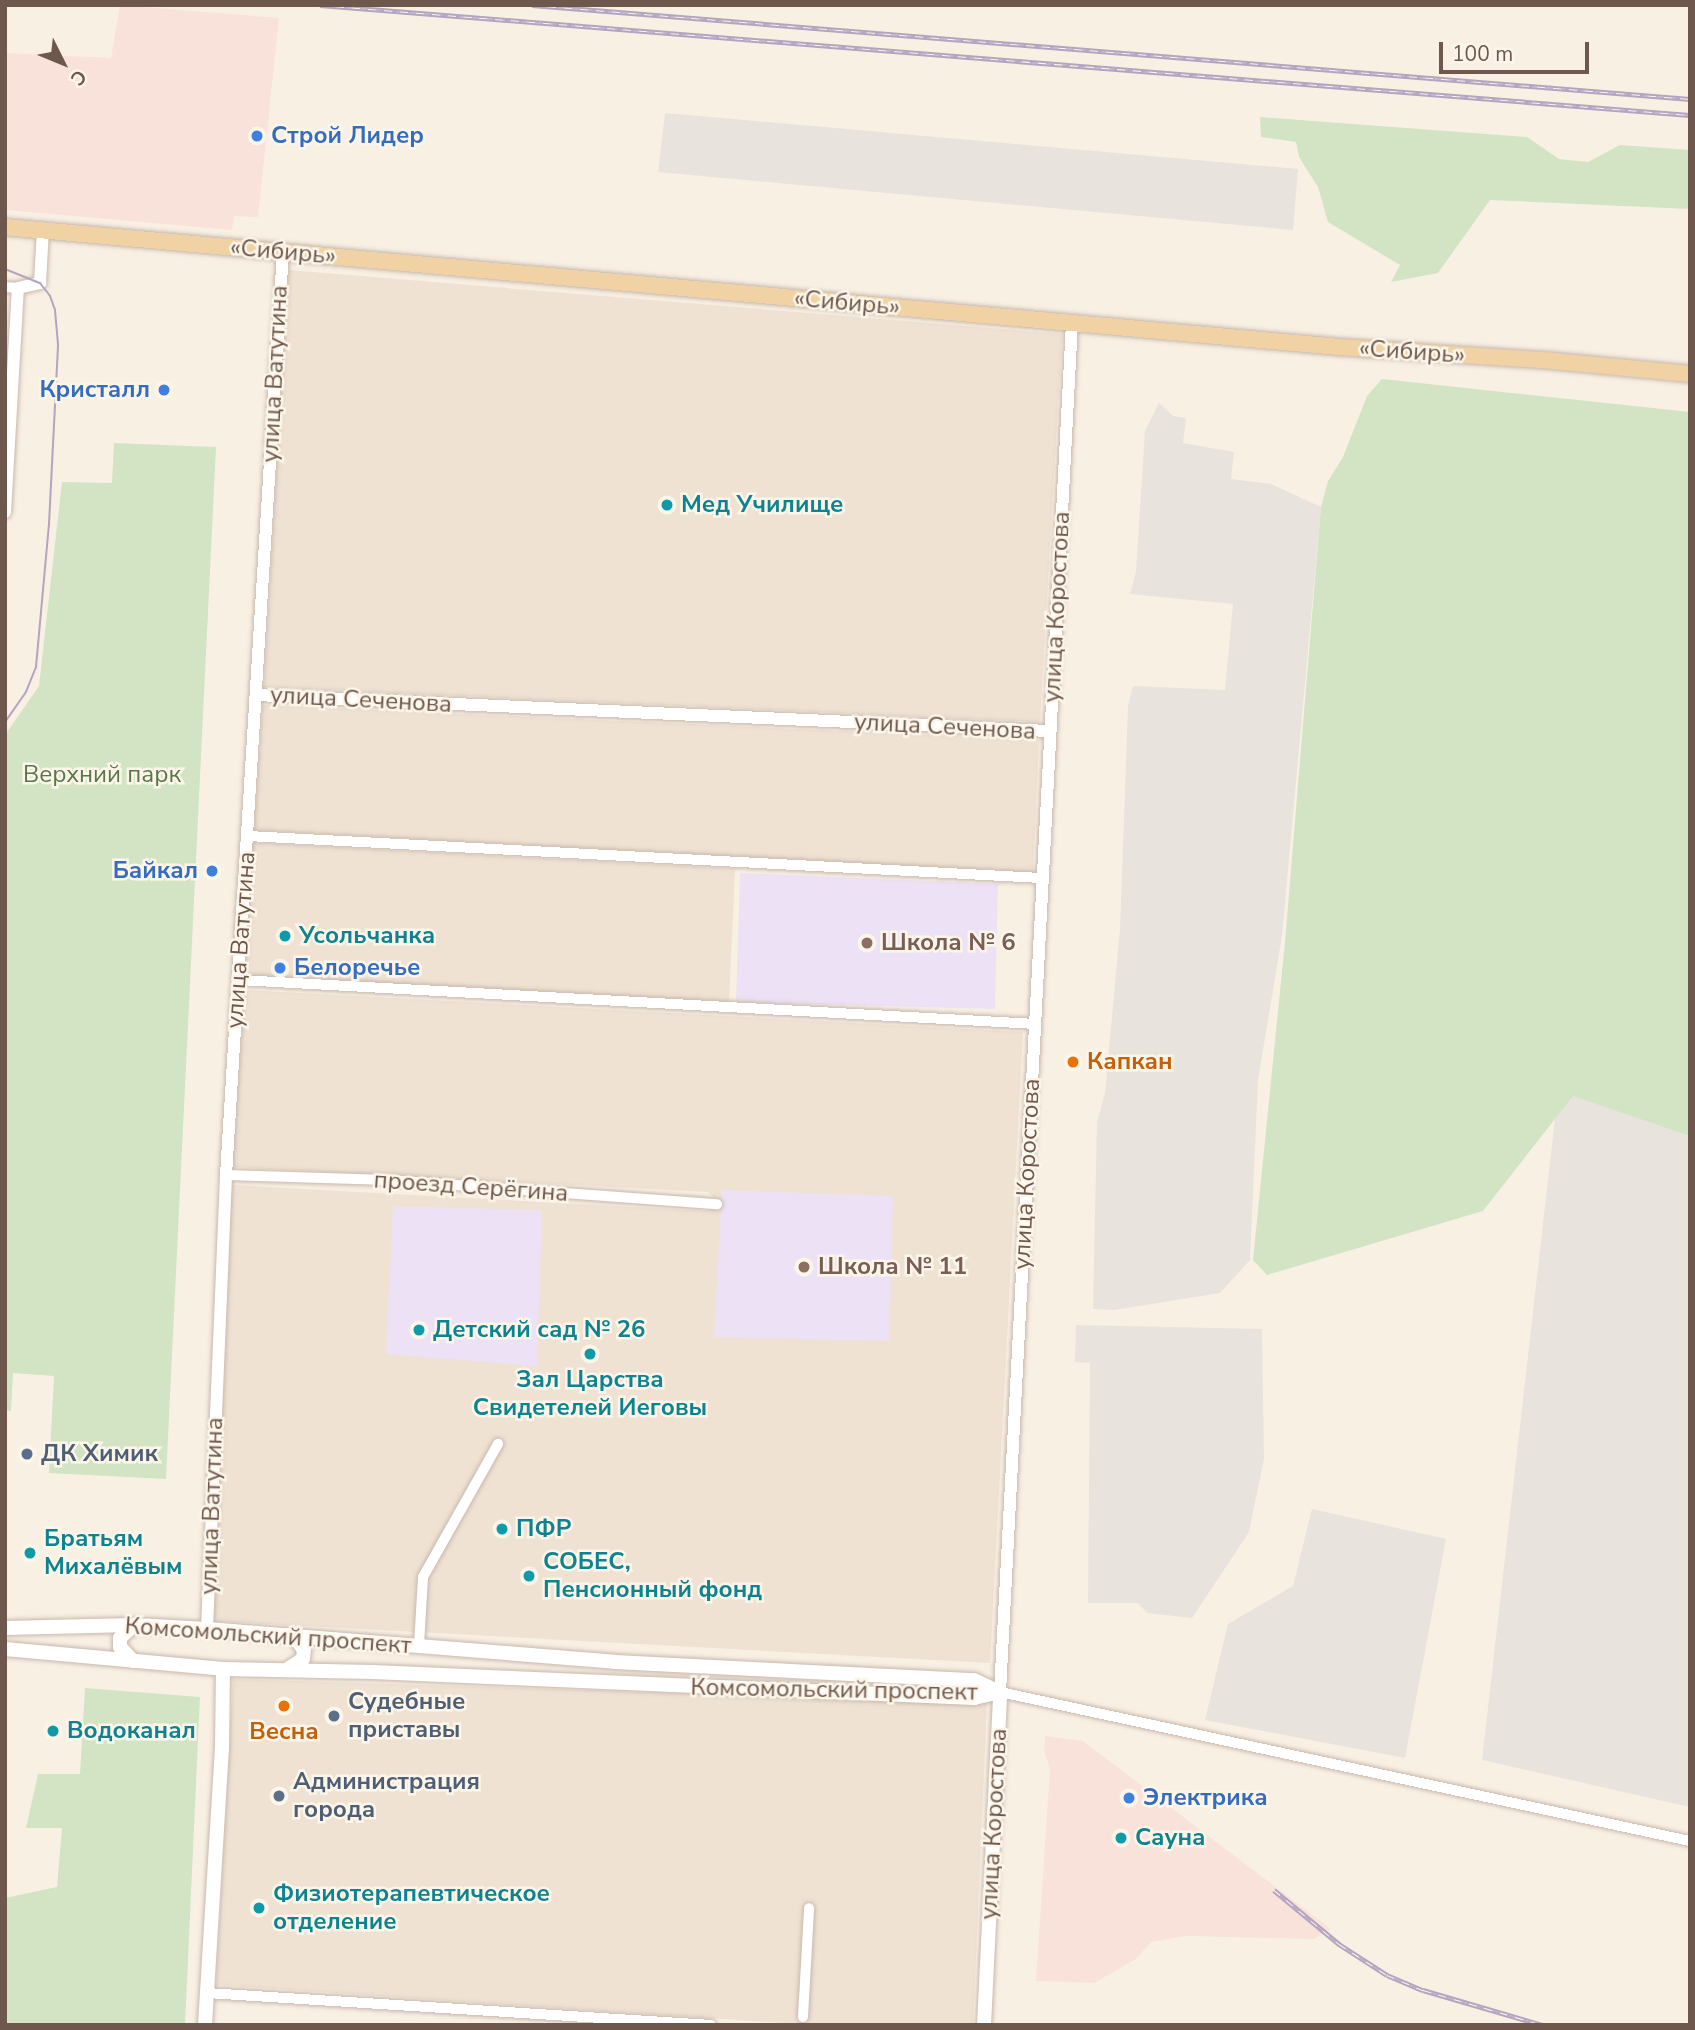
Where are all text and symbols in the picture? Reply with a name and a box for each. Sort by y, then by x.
north arrow [28,28,98,98]
scale bar [1443,28,1594,72]
text: 100 m [1452,40,1513,68]
text: С [64,64,92,91]
place label: Строй Лидер [271,122,424,150]
marker: Строй Лидер [249,128,265,144]
street label: «Сибирь» [229,233,337,271]
street label: «Сибирь» [793,284,901,322]
street label: улица Ватутина [256,285,294,463]
street label: «Сибирь» [1358,334,1466,370]
place label: Кристалл [39,376,150,404]
marker: Кристалл [156,382,172,398]
place label: Мед Училище [681,491,843,519]
marker: Мед Училище [659,497,675,513]
street label: улица Коростова [1038,511,1076,703]
street label: улица Сеченова [269,681,453,719]
street label: улица Сеченова [853,708,1037,746]
park label: Верхний парк [23,761,181,789]
street label: улица Ватутина [220,851,262,1029]
place label: Байкал [113,857,198,885]
marker: Байкал [204,863,220,879]
place label: Усольчанка [299,922,435,950]
marker: Усольчанка [277,928,293,944]
place label: Школа № 6 [881,929,1016,957]
marker: Школа № 6 [859,935,875,951]
place label: Белоречье [294,954,420,982]
marker: Белоречье [272,960,288,976]
place label: Капкан [1087,1048,1173,1076]
marker: Капкан [1065,1054,1081,1070]
street label: улица Коростова [1008,1078,1046,1270]
street label: проезд Серёгина [373,1166,569,1208]
place label: Школа № 11 [818,1253,967,1281]
marker: Школа № 11 [796,1259,812,1275]
place label: Детский сад № 26 [433,1316,645,1344]
marker: Детский сад № 26 [411,1322,427,1338]
marker: Зал Царства Свидетелей Иеговы [582,1346,598,1362]
place label: Зал Царства Свидетелей Иеговы [473,1366,707,1422]
street label: улица Ватутина [195,1417,229,1595]
place label: ДК Химик [41,1440,158,1468]
marker: ДК Химик [19,1446,35,1462]
place label: ПФР [516,1515,571,1543]
marker: ПФР [494,1521,510,1537]
place label: Братьям Михалёвым [44,1525,182,1581]
marker: Братьям Михалёвым [22,1545,38,1561]
place label: СОБЕС, Пенсионный фонд [543,1548,762,1604]
marker: СОБЕС, Пенсионный фонд [521,1568,537,1584]
street label: Комсомольский проспект [124,1612,412,1660]
street label: Комсомольский проспект [690,1673,978,1707]
place label: Судебные приставы [348,1688,465,1744]
marker: Весна [276,1698,292,1714]
marker: Судебные приставы [326,1708,342,1724]
place label: Водоканал [67,1717,196,1745]
place label: Весна [249,1718,319,1746]
marker: Водоканал [45,1723,61,1739]
street label: улица Коростова [975,1728,1013,1920]
place label: Администрация города [293,1768,480,1824]
place label: Электрика [1143,1784,1268,1812]
marker: Администрация города [271,1788,287,1804]
marker: Электрика [1121,1790,1137,1806]
place label: Сауна [1135,1824,1206,1852]
marker: Сауна [1113,1830,1129,1846]
place label: Физиотерапевтическое отделение [273,1880,550,1936]
marker: Физиотерапевтическое отделение [251,1900,267,1916]

